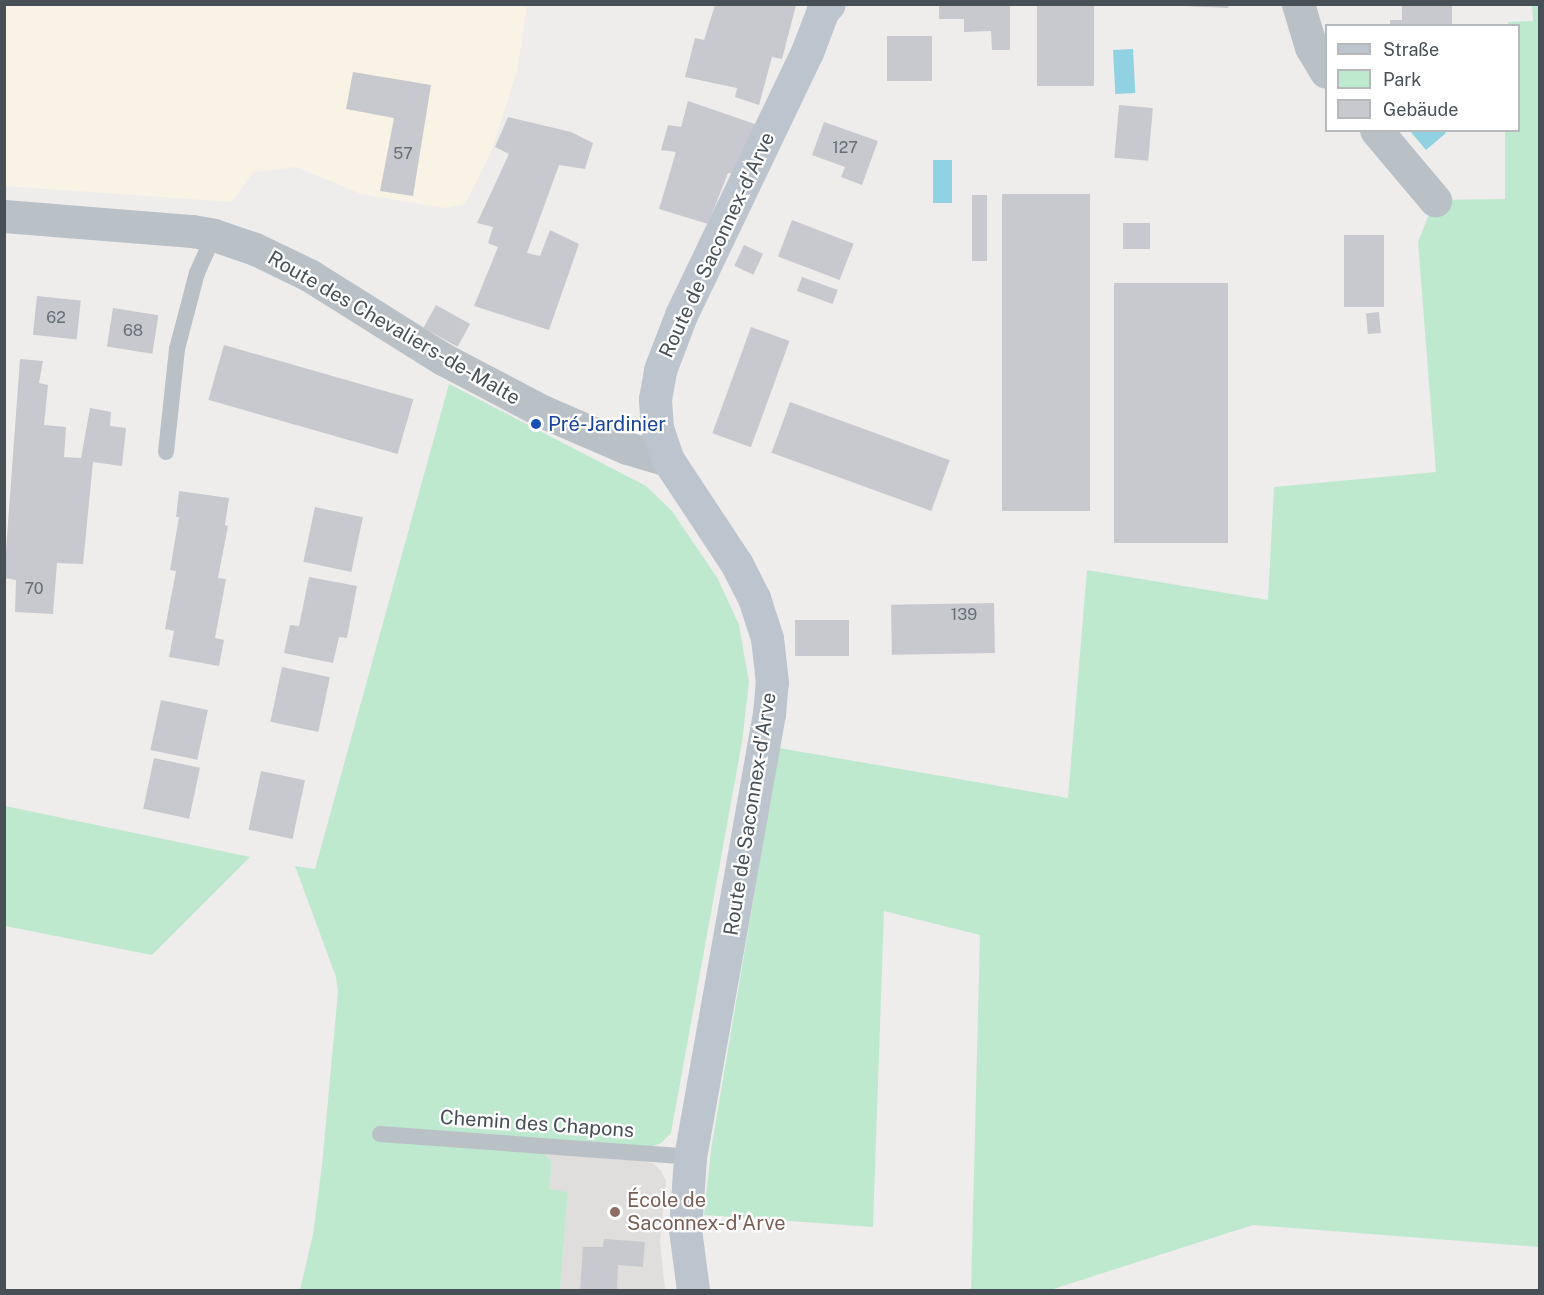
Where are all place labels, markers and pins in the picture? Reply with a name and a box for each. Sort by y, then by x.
place label: Pré-Jardinier [548,412,666,436]
marker: Pré-Jardinier [529,417,543,431]
place label: École de Saconnex-d'Arve [627,1188,786,1235]
marker: École de Saconnex-d'Arve [608,1205,622,1219]

